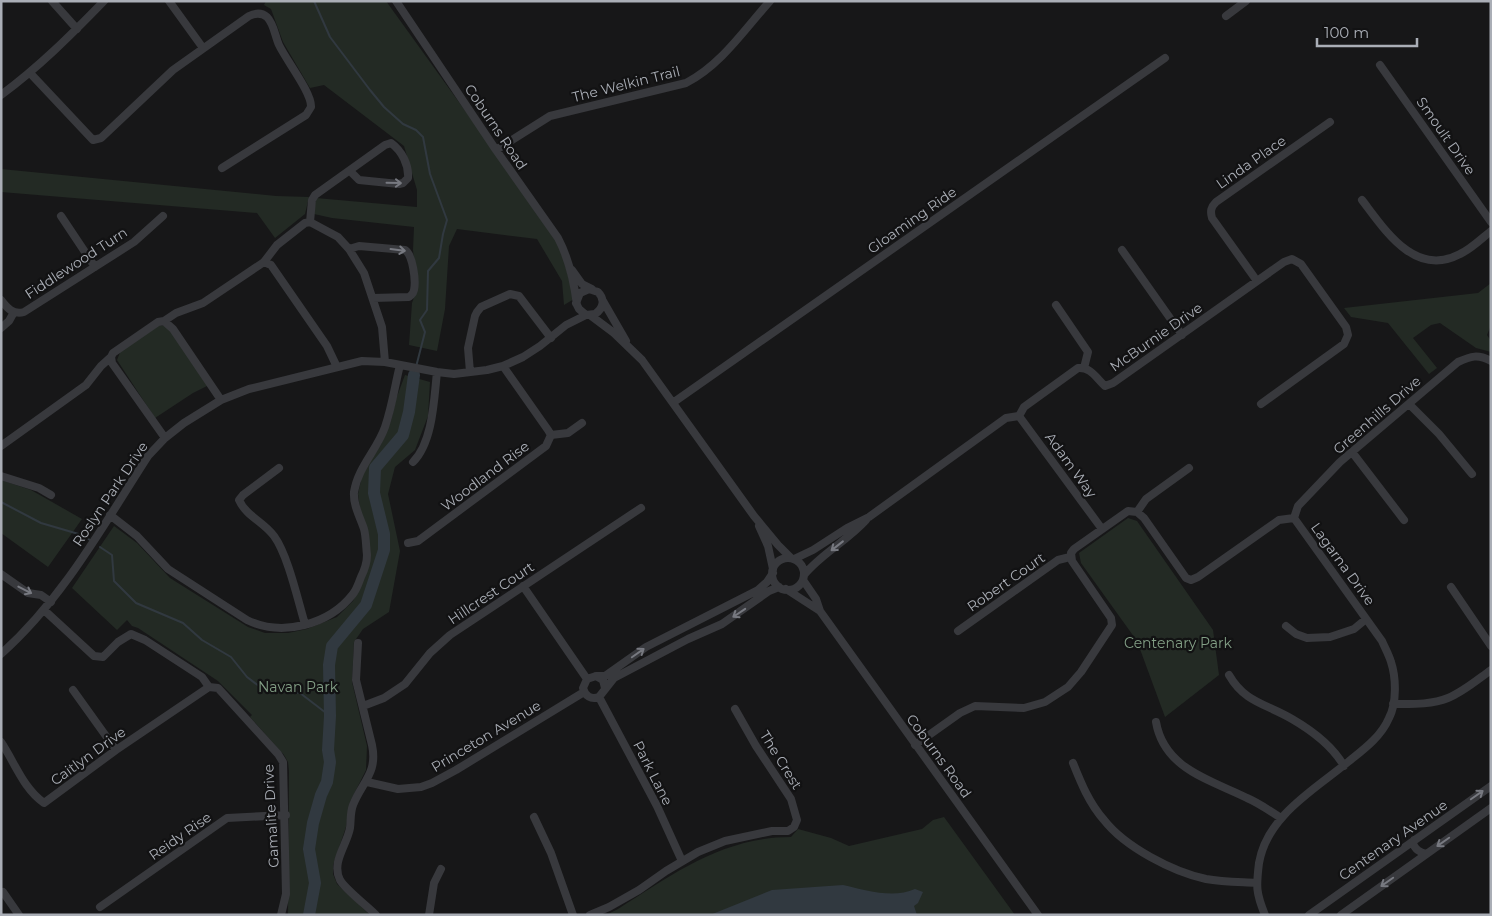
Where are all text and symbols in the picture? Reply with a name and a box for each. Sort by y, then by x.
scale bar [1317,15,1417,47]
text: 100 m [1324,23,1369,42]
street label: The Welkin Trail [570,62,682,106]
street label: Coburns Road [461,81,531,173]
street label: Smoult Drive [1412,93,1480,179]
street label: Linda Place [1213,131,1289,193]
one-way arrow [386,178,402,188]
street label: Gloaming Ride [864,183,960,257]
street label: Fiddlewood Turn [21,223,131,303]
one-way arrow [389,245,405,255]
street label: McBurnie Drive [1106,298,1206,376]
street label: Greenhills Drive [1329,372,1425,458]
street label: Adam Way [1041,429,1101,502]
street label: Woodland Rise [437,437,533,515]
street label: Roslyn Park Drive [68,438,152,550]
street label: Lagarna Drive [1307,519,1379,609]
one-way arrow [831,541,844,552]
street label: Robert Court [963,548,1049,616]
street label: Hillcrest Court [445,557,538,628]
one-way arrow [18,585,33,595]
one-way arrow [732,608,746,618]
park label: Centenary Park [1124,634,1233,652]
one-way arrow [631,648,645,658]
park label: Navan Park [258,678,339,696]
street label: Princeton Avenue [428,696,544,776]
street label: Coburns Road [903,711,975,801]
street label: Caitlyn Drive [47,723,129,789]
street label: The Crest [756,727,806,793]
street label: Park Lane [629,738,677,808]
street label: Gamalite Drive [259,764,283,868]
one-way arrow [1470,790,1484,800]
street label: Centenary Avenue [1335,796,1451,884]
street label: Reidy Rise [145,808,215,864]
one-way arrow [1436,837,1450,847]
one-way arrow [1380,877,1394,887]

